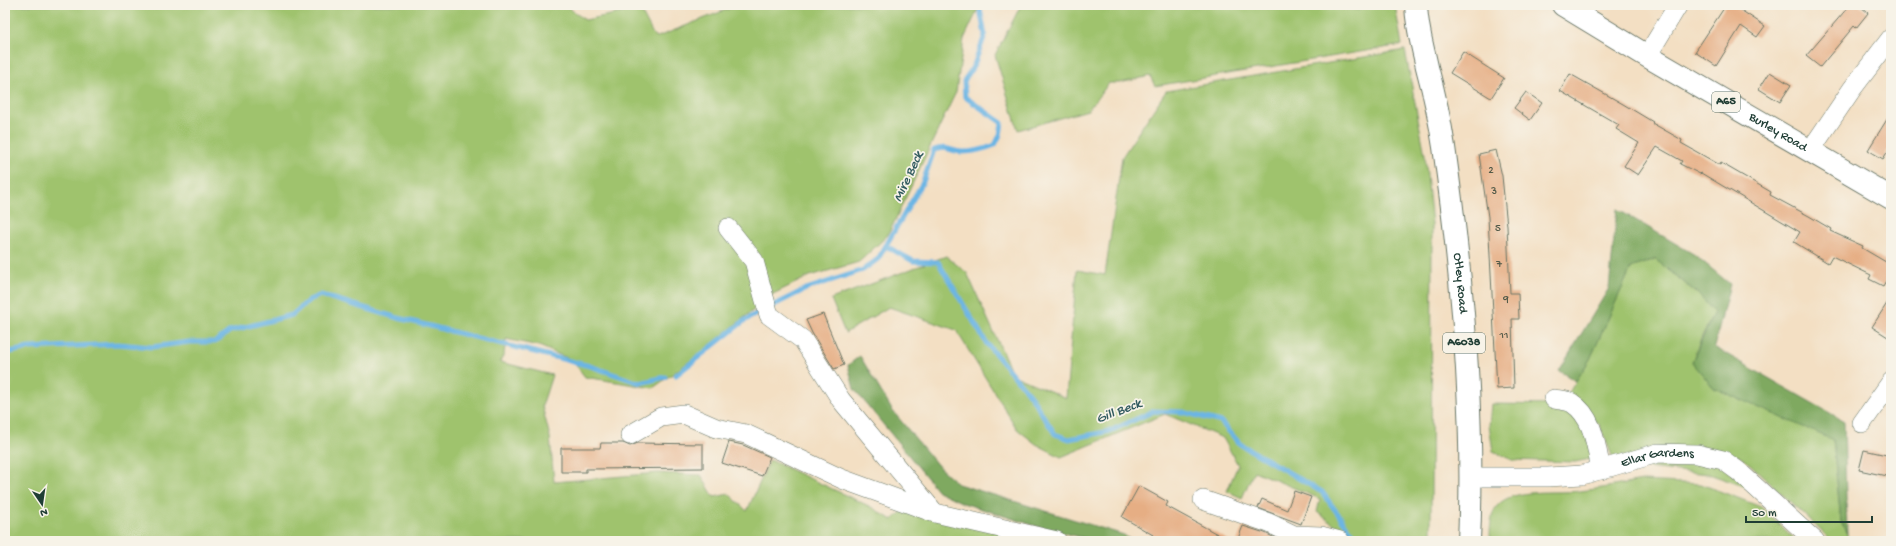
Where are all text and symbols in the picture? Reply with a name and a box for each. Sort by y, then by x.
road number: A65 [1712,92,1740,112]
street label: Burley Road [1745,109,1811,156]
water label: Mire Beck [890,148,929,205]
house number: 2 [1488,165,1494,177]
house number: 3 [1490,186,1497,198]
house number: 5 [1495,223,1501,235]
street label: Otley Road [1450,252,1471,315]
house number: 7 [1495,259,1502,271]
house number: 9 [1502,294,1509,306]
house number: 11 [1499,330,1508,342]
road number: A6038 [1443,333,1485,353]
water label: Gill Beck [1094,395,1145,428]
street label: Ellar Gardens [1619,445,1695,471]
north arrow [22,484,62,524]
scale bar [1746,498,1872,524]
text: N [39,505,49,518]
text: 50 m [1752,507,1777,521]

